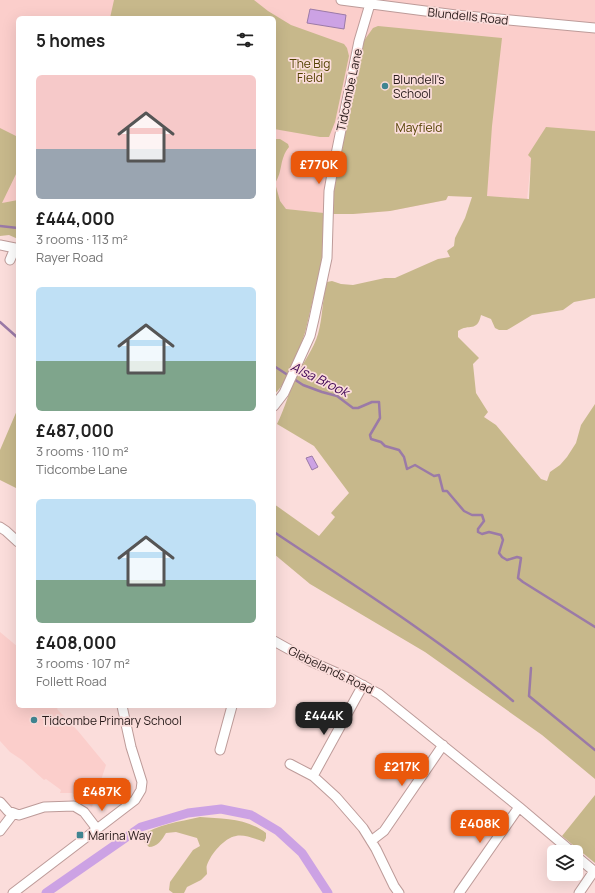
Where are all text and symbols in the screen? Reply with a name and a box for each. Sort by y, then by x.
street label: Blundells Road [427,3,509,29]
text: 5 homes [36,29,105,52]
icon: filters [234,29,256,51]
street label: Tidcombe Lane [332,47,366,133]
park label: The Big Field [290,55,330,86]
place label: Blundell's School [393,71,445,102]
marker: Blundell's School [380,81,390,91]
icon: home [110,101,182,173]
park label: Mayfield [396,119,442,136]
pin: £770K [291,151,347,185]
text: £770K [300,155,338,173]
text: £444,000 [36,207,115,230]
text: 3 rooms · 113 m² [36,230,128,248]
text: Rayer Road [36,248,103,266]
icon: home [110,313,182,385]
water label: Alsa Brook [288,357,354,402]
text: £487,000 [36,419,114,442]
text: 3 rooms · 110 m² [36,442,129,460]
text: Tidcombe Lane [36,460,127,478]
icon: home [110,525,182,597]
text: £408,000 [36,631,116,654]
street label: Glebelands Road [285,642,377,698]
text: 3 rooms · 107 m² [36,654,130,672]
text: Follett Road [36,672,107,690]
pin: £444K [296,702,352,736]
text: £444K [304,706,344,724]
place label: Tidcombe Primary School [42,712,182,729]
marker: Tidcombe Primary School [29,715,39,725]
pin: £217K [374,753,430,787]
text: £217K [384,757,420,775]
pin: £487K [74,778,130,812]
text: £487K [83,782,121,800]
pin: £408K [452,810,508,844]
text: £408K [460,814,500,832]
place label: Marina Way [88,827,152,844]
marker: Marina Way [75,830,85,840]
map controls [547,845,583,881]
button: layers [547,845,583,881]

